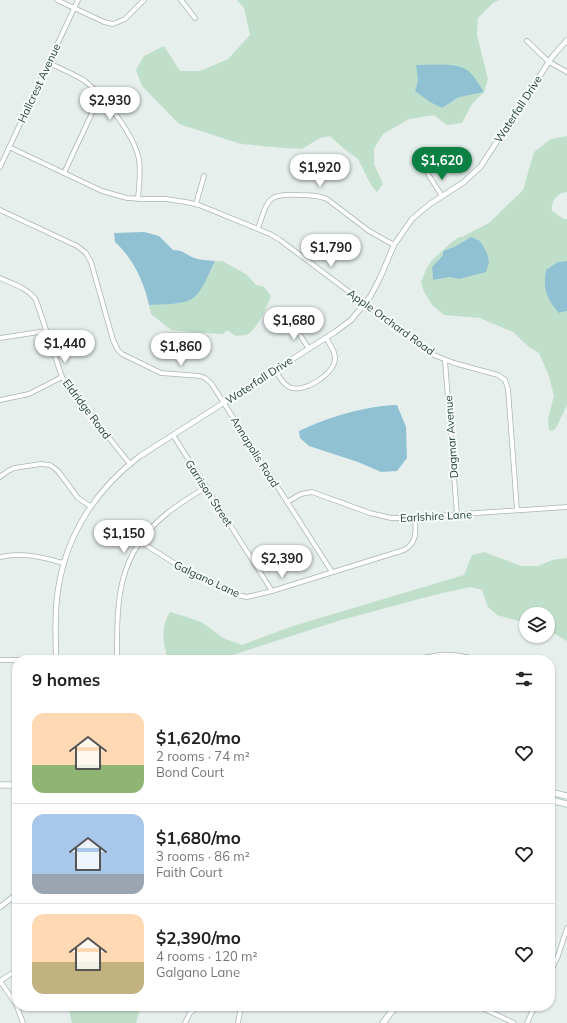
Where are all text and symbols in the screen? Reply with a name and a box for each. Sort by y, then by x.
street label: Hallcrest Avenue [14,41,64,125]
street label: Waterfall Drive [491,73,545,145]
pin: $2,930 [77,87,143,121]
text: $2,930 [89,92,131,108]
pin: $1,620 [409,147,475,181]
text: $1,620 [421,152,463,168]
pin: $1,920 [287,154,353,188]
text: $1,920 [299,159,341,175]
pin: $1,790 [298,234,364,268]
text: $1,790 [310,239,352,255]
street label: Apple Orchard Road [345,286,437,358]
pin: $1,680 [261,307,327,341]
text: $1,680 [273,312,315,328]
pin: $1,440 [32,330,98,364]
pin: $1,860 [148,333,214,367]
text: $1,440 [44,335,86,351]
text: $1,860 [160,338,202,354]
street label: Waterfall Drive [223,353,295,407]
street label: Eldridge Road [60,376,114,442]
street label: Dagmar Avenue [441,395,461,479]
street label: Annapolis Road [228,414,282,490]
street label: Garrison Street [182,457,236,529]
street label: Earlshire Lane [400,507,472,525]
pin: $1,150 [91,520,157,554]
text: $1,150 [103,525,145,541]
pin: $2,390 [249,545,315,579]
text: $2,390 [261,550,303,566]
street label: Galgano Lane [172,558,242,600]
map controls [519,607,555,643]
button: layers [519,607,555,643]
icon: filters [513,668,535,690]
text: 9 homes [32,669,100,690]
text: $1,620/mo [156,727,241,748]
icon: home [64,729,112,777]
icon: heart [513,742,535,764]
text: 2 rooms · 74 m² [156,748,250,764]
text: Bond Court [156,764,224,780]
text: $1,680/mo [156,827,241,848]
icon: home [64,830,112,878]
icon: heart [513,843,535,865]
text: 3 rooms · 86 m² [156,848,250,864]
text: Faith Court [156,864,222,880]
text: $2,390/mo [156,927,241,948]
icon: home [64,930,112,978]
icon: heart [513,943,535,965]
text: 4 rooms · 120 m² [156,948,257,964]
text: Galgano Lane [156,964,240,980]

